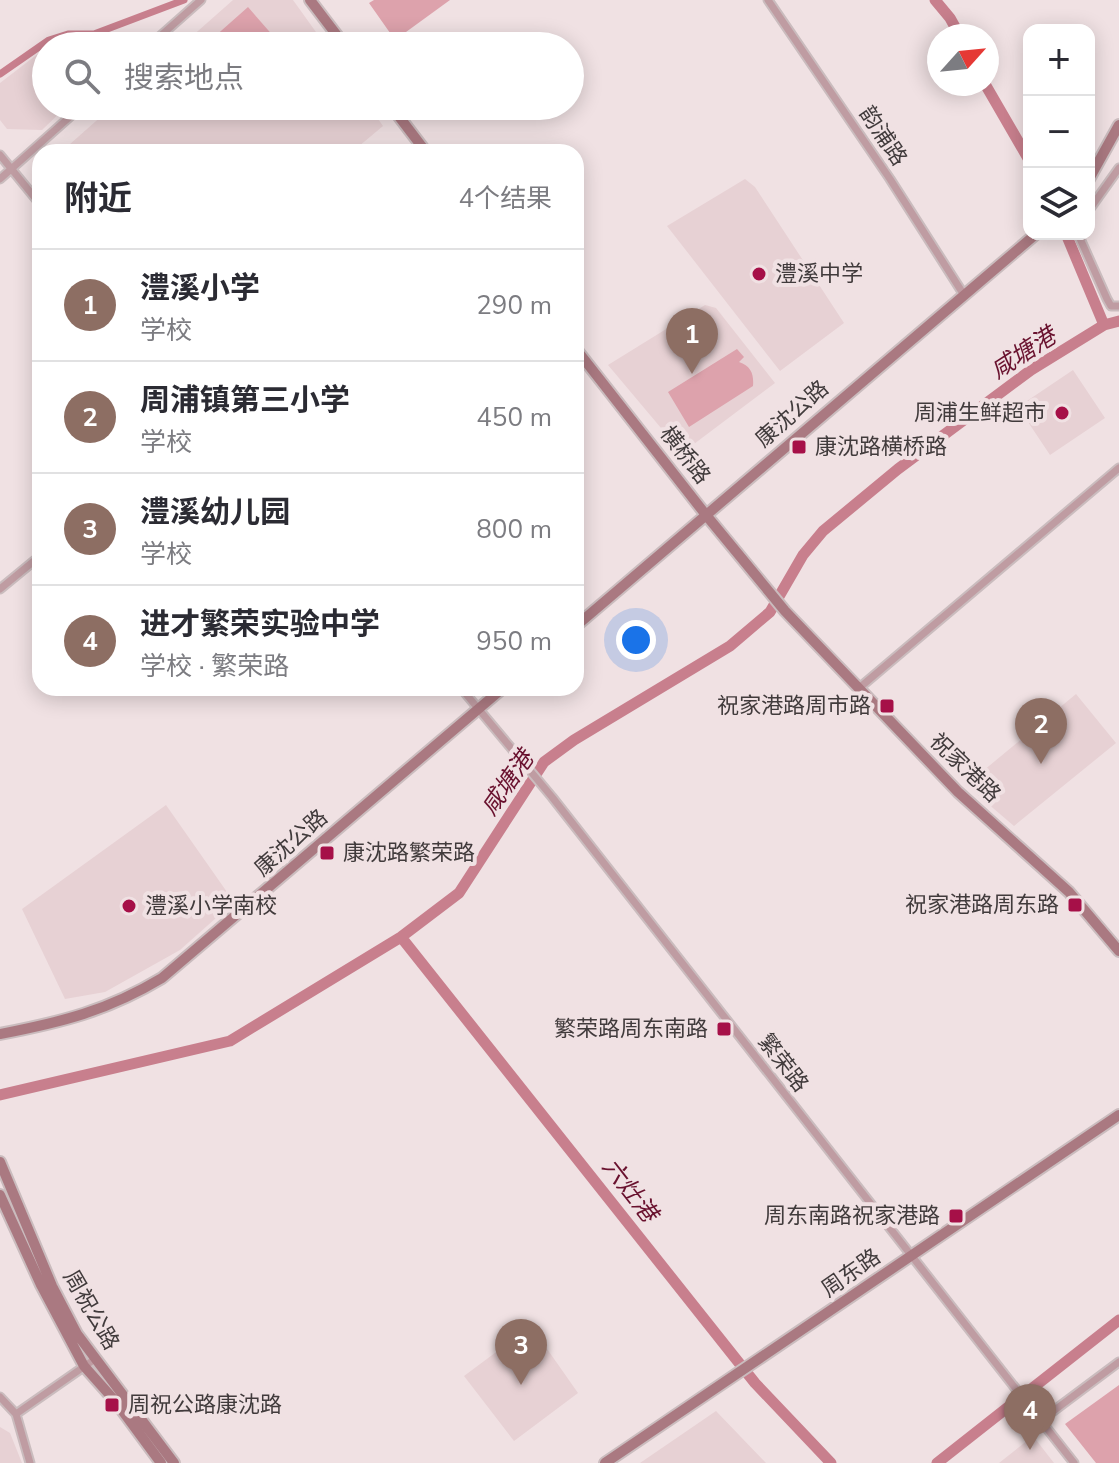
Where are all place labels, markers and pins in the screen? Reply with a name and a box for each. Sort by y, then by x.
place label: 澧溪中学 [775,259,863,289]
marker: 澧溪中学 [750,265,768,283]
pin: 1 [666,308,718,374]
place label: 周浦生鲜超市 [914,398,1046,428]
marker: 周浦生鲜超市 [1053,404,1071,422]
place label: 康沈路横桥路 [815,432,947,462]
marker: 康沈路横桥路 [790,438,808,456]
place label: 祝家港路周市路 [717,691,871,721]
marker: 祝家港路周市路 [878,697,896,715]
pin: 2 [1015,698,1067,764]
place label: 康沈路繁荣路 [343,838,475,868]
marker: 康沈路繁荣路 [318,844,336,862]
place label: 祝家港路周东路 [905,890,1059,920]
place label: 澧溪小学南校 [145,891,277,921]
marker: 祝家港路周东路 [1066,896,1084,914]
marker: 澧溪小学南校 [120,897,138,915]
place label: 繁荣路周东南路 [554,1014,708,1044]
marker: 繁荣路周东南路 [715,1020,733,1038]
place label: 周东南路祝家港路 [764,1201,940,1231]
marker: 周东南路祝家港路 [947,1207,965,1225]
pin: 3 [495,1319,547,1385]
pin: 4 [1004,1384,1056,1450]
place label: 周祝公路康沈路 [128,1390,282,1420]
marker: 周祝公路康沈路 [103,1396,121,1414]

